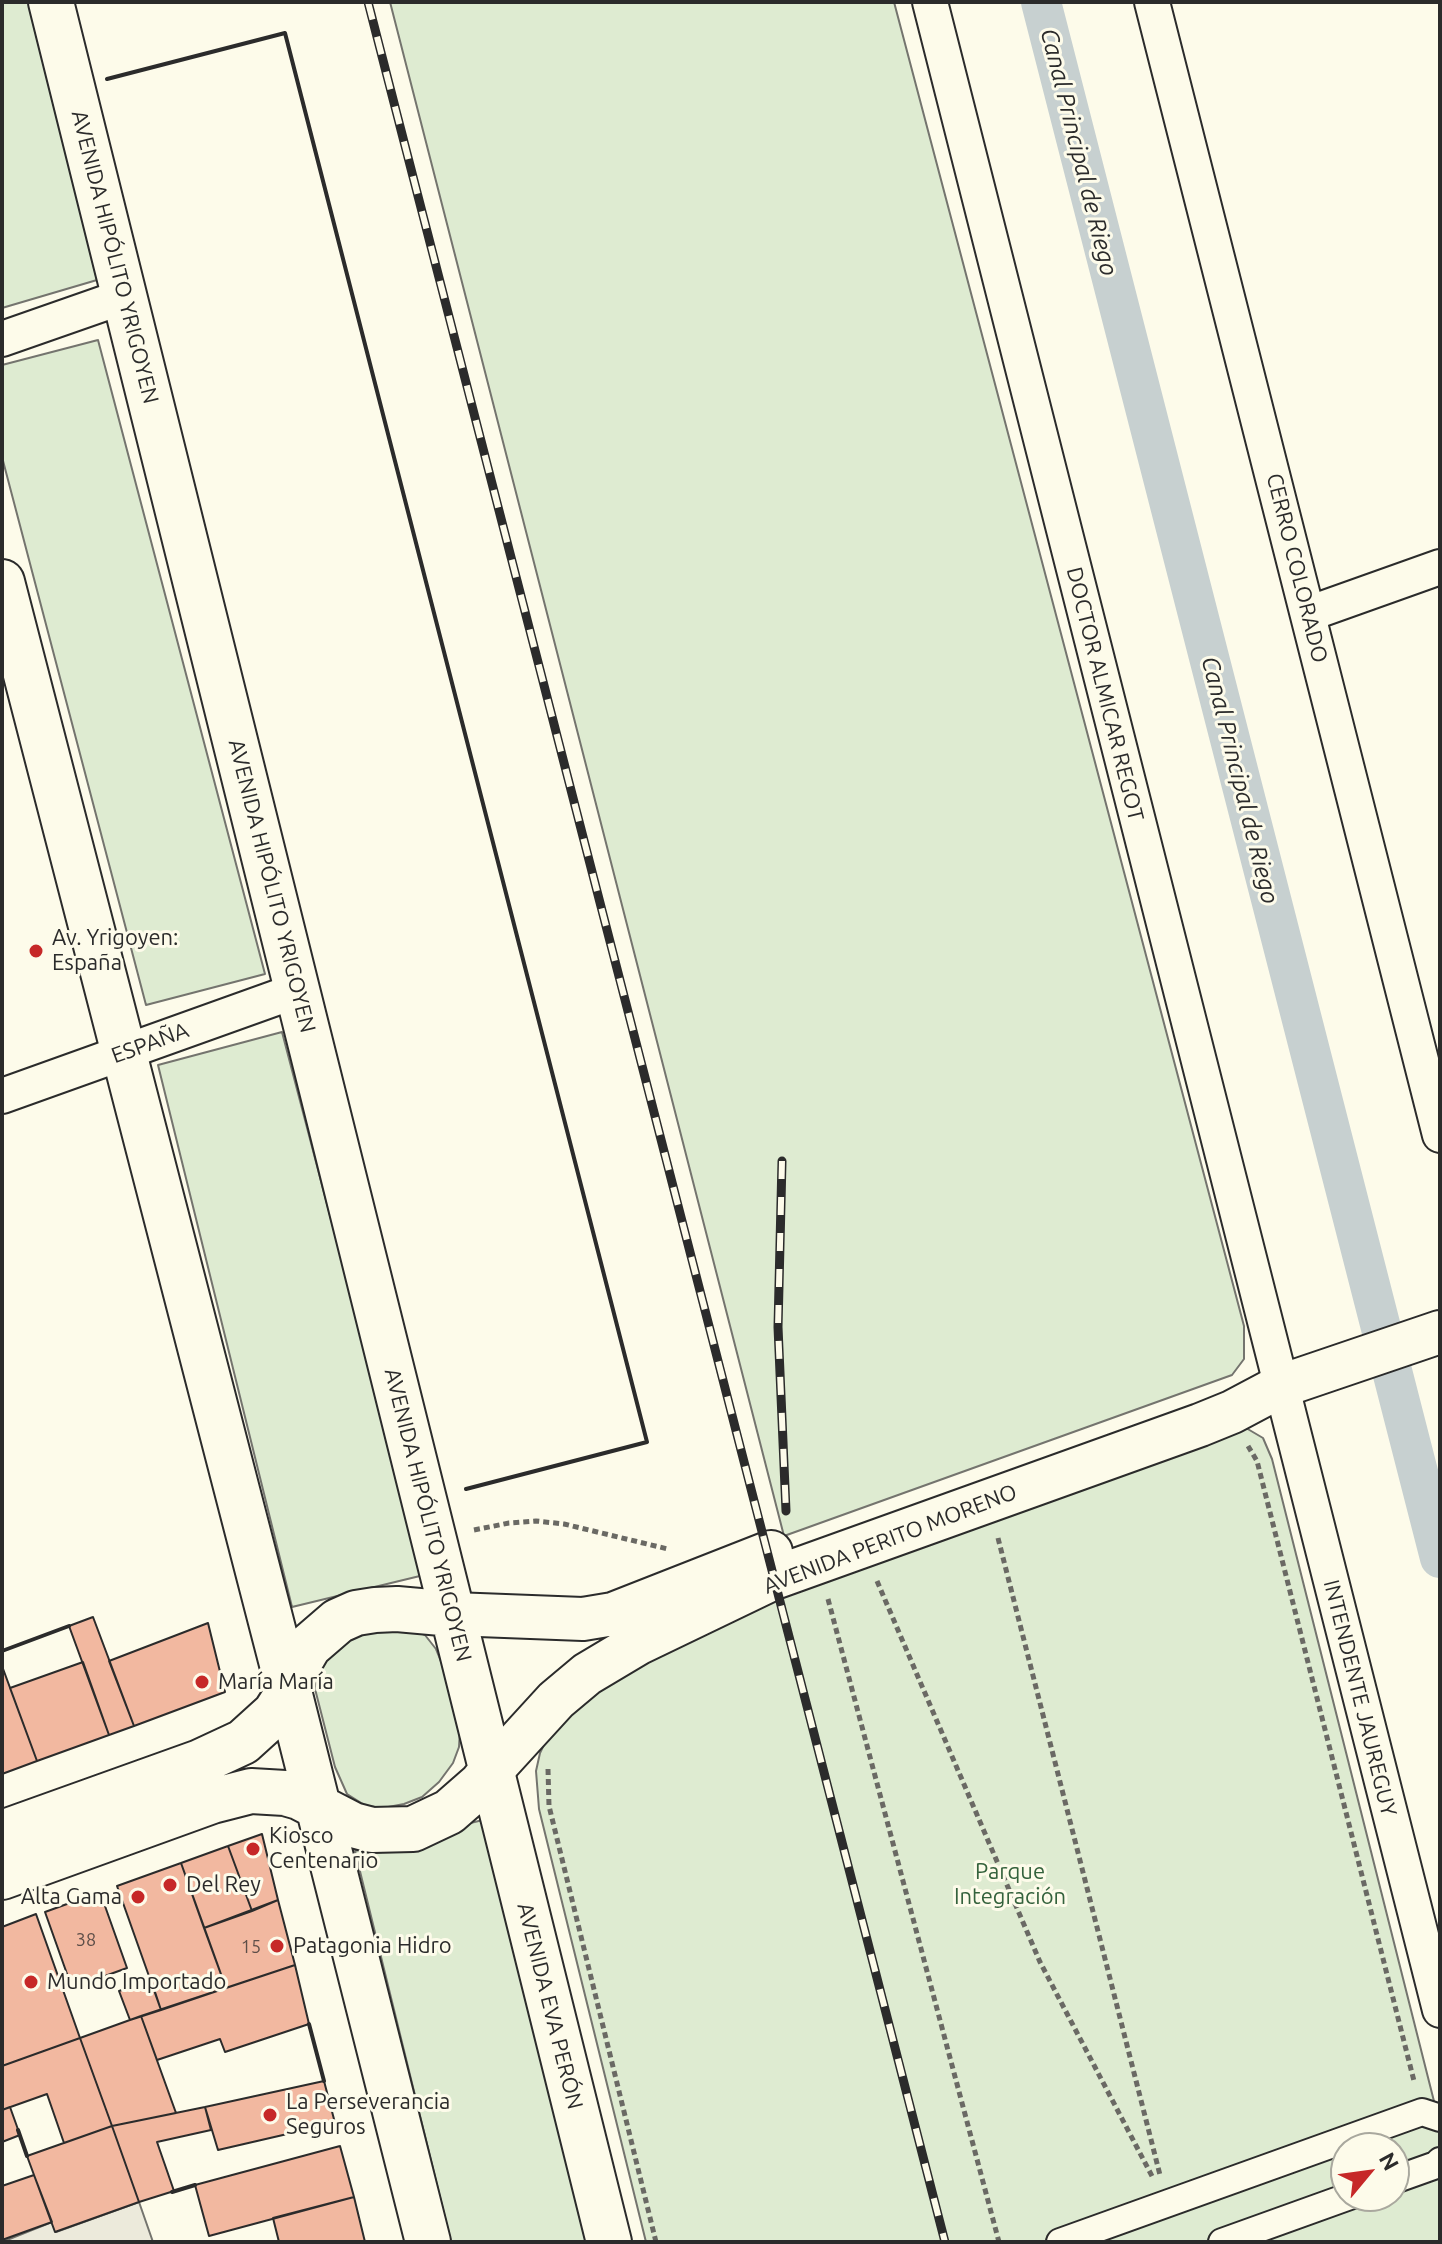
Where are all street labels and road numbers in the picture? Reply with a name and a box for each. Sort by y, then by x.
street label: AVENIDA HIPÓLITO YRIGOYEN [66,108,164,406]
street label: CERRO COLORADO [1261,470,1333,666]
street label: DOCTOR ALMICAR REGOT [1061,564,1149,824]
street label: AVENIDA HIPÓLITO YRIGOYEN [223,737,321,1035]
street label: ESPAÑA [108,1017,192,1069]
street label: AVENIDA HIPÓLITO YRIGOYEN [379,1366,477,1664]
street label: AVENIDA PERITO MORENO [760,1478,1020,1600]
street label: INTENDENTE JAUREGUY [1318,1577,1402,1819]
street label: AVENIDA EVA PERÓN [512,1900,588,2112]

